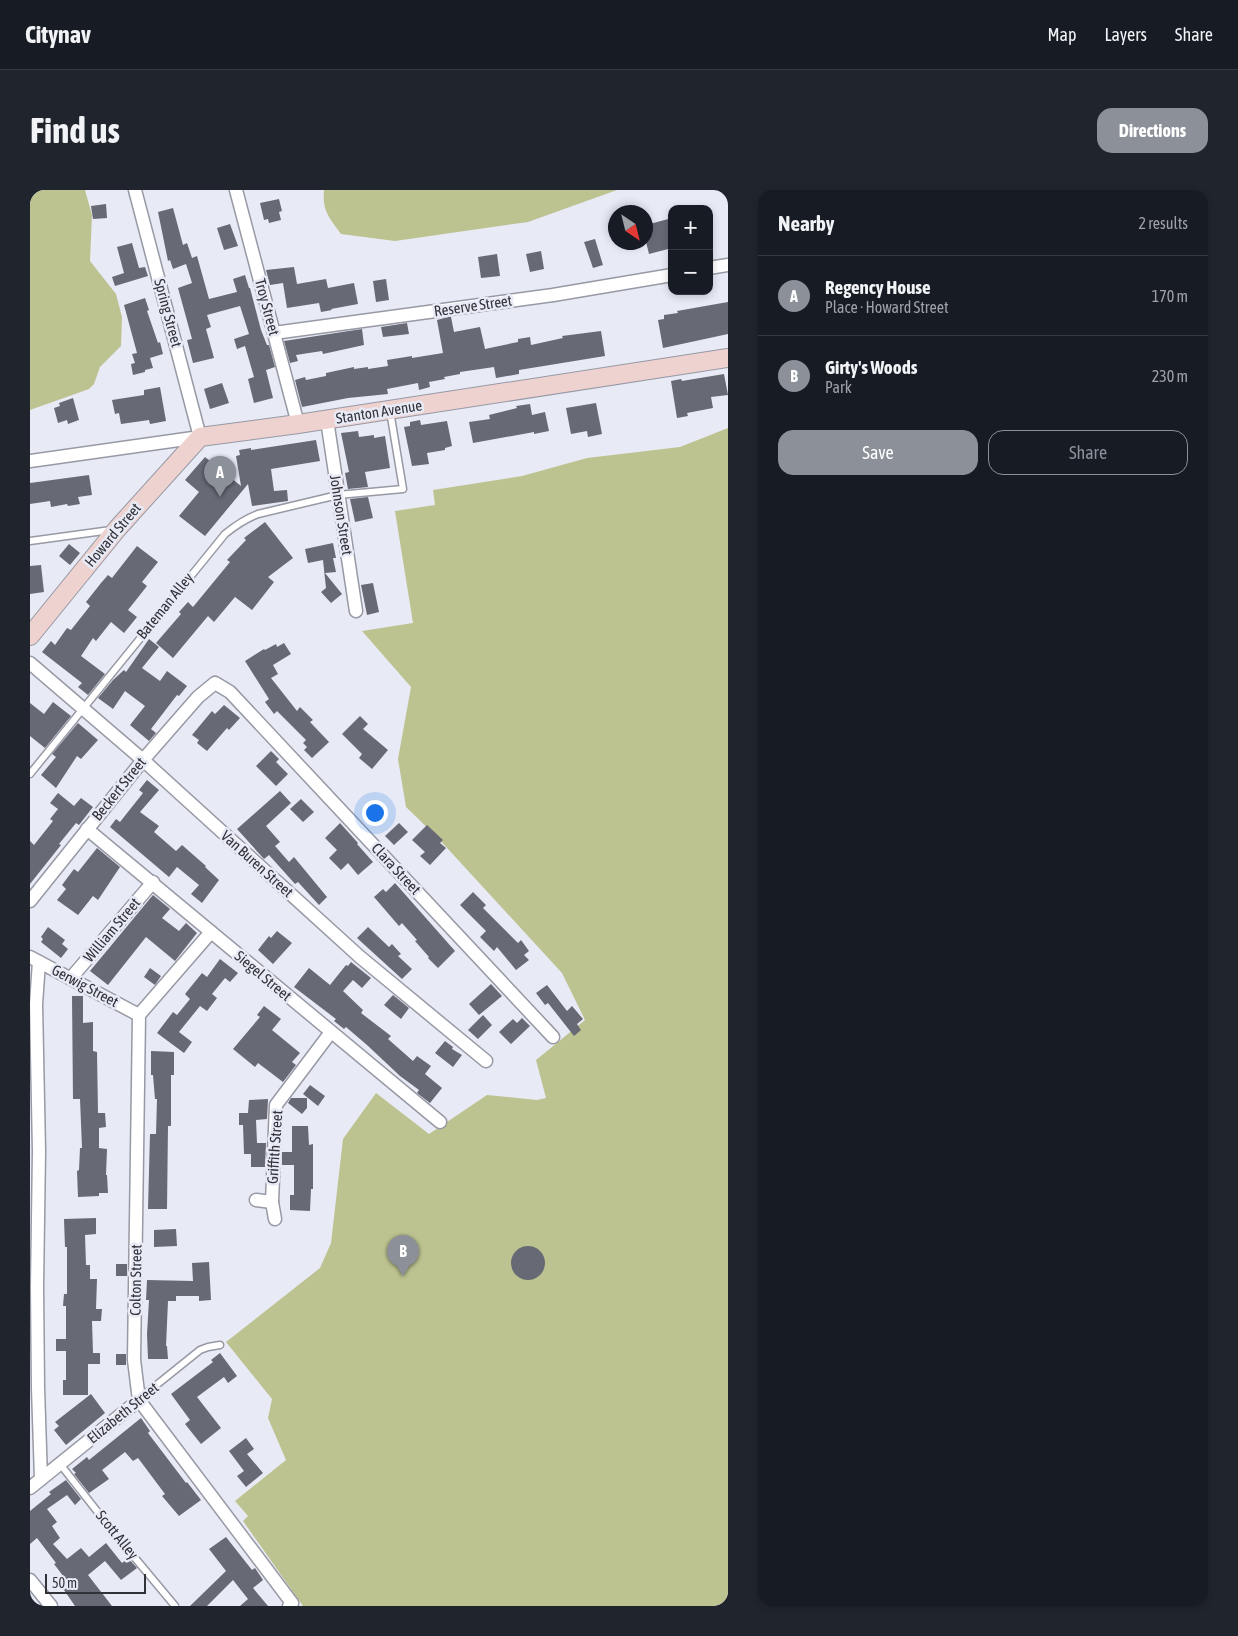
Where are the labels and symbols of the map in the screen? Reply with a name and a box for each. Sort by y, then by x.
north arrow [608,205,653,250]
street label: Spring Street [151,277,186,349]
street label: Troy Street [252,277,283,337]
street label: Reserve Street [433,292,513,319]
street label: Stanton Avenue [335,396,423,427]
pin: A [204,456,236,497]
street label: Johnson Street [327,474,356,556]
street label: Howard Street [81,499,144,570]
street label: Bateman Alley [133,569,196,642]
street label: Beckert Street [88,754,149,824]
your location [362,800,388,826]
street label: Van Buren Street [218,827,297,900]
street label: Clara Street [368,840,424,898]
street label: William Street [80,894,143,965]
street label: Siegel Street [232,947,295,1004]
street label: Gerwig Street [49,961,121,1010]
street label: Griffith Street [263,1109,286,1184]
pin: B [387,1235,419,1276]
street label: Colton Street [126,1244,145,1316]
street label: Elizabeth Street [84,1379,162,1446]
street label: Scott Alley [93,1507,142,1562]
scale bar [45,1571,146,1594]

